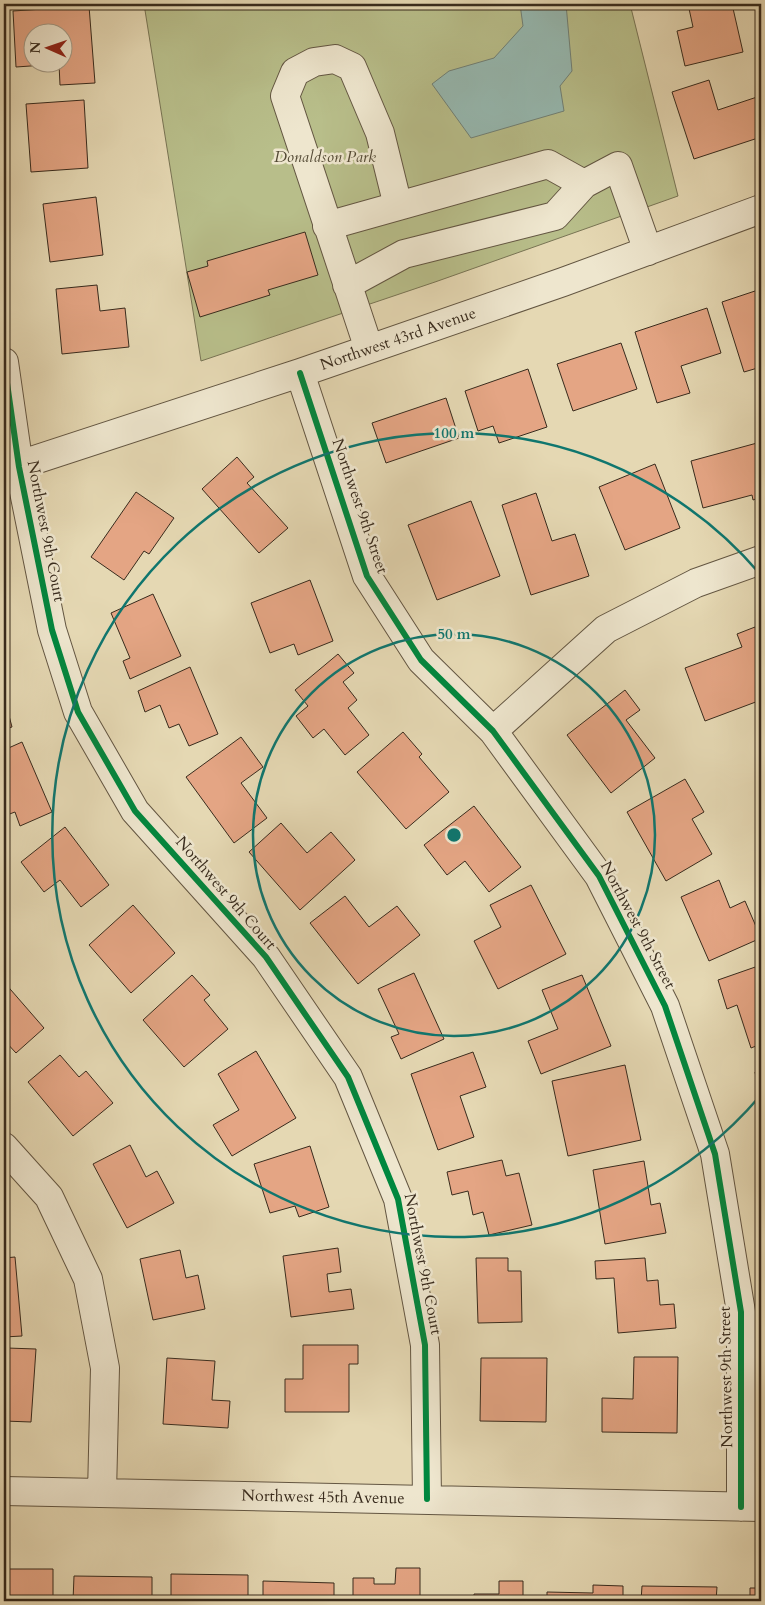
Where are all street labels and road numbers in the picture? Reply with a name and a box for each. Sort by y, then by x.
street label: Northwest 43rd Avenue [317,302,479,376]
street label: Northwest 9th Street [327,435,393,577]
street label: Northwest 9th Court [21,458,71,604]
street label: Northwest 9th Court [171,832,281,954]
street label: Northwest 9th Street [595,857,681,993]
street label: Northwest 9th Court [398,1191,448,1337]
street label: Northwest 9th Street [714,1306,738,1448]
street label: Northwest 45th Avenue [241,1485,405,1509]

